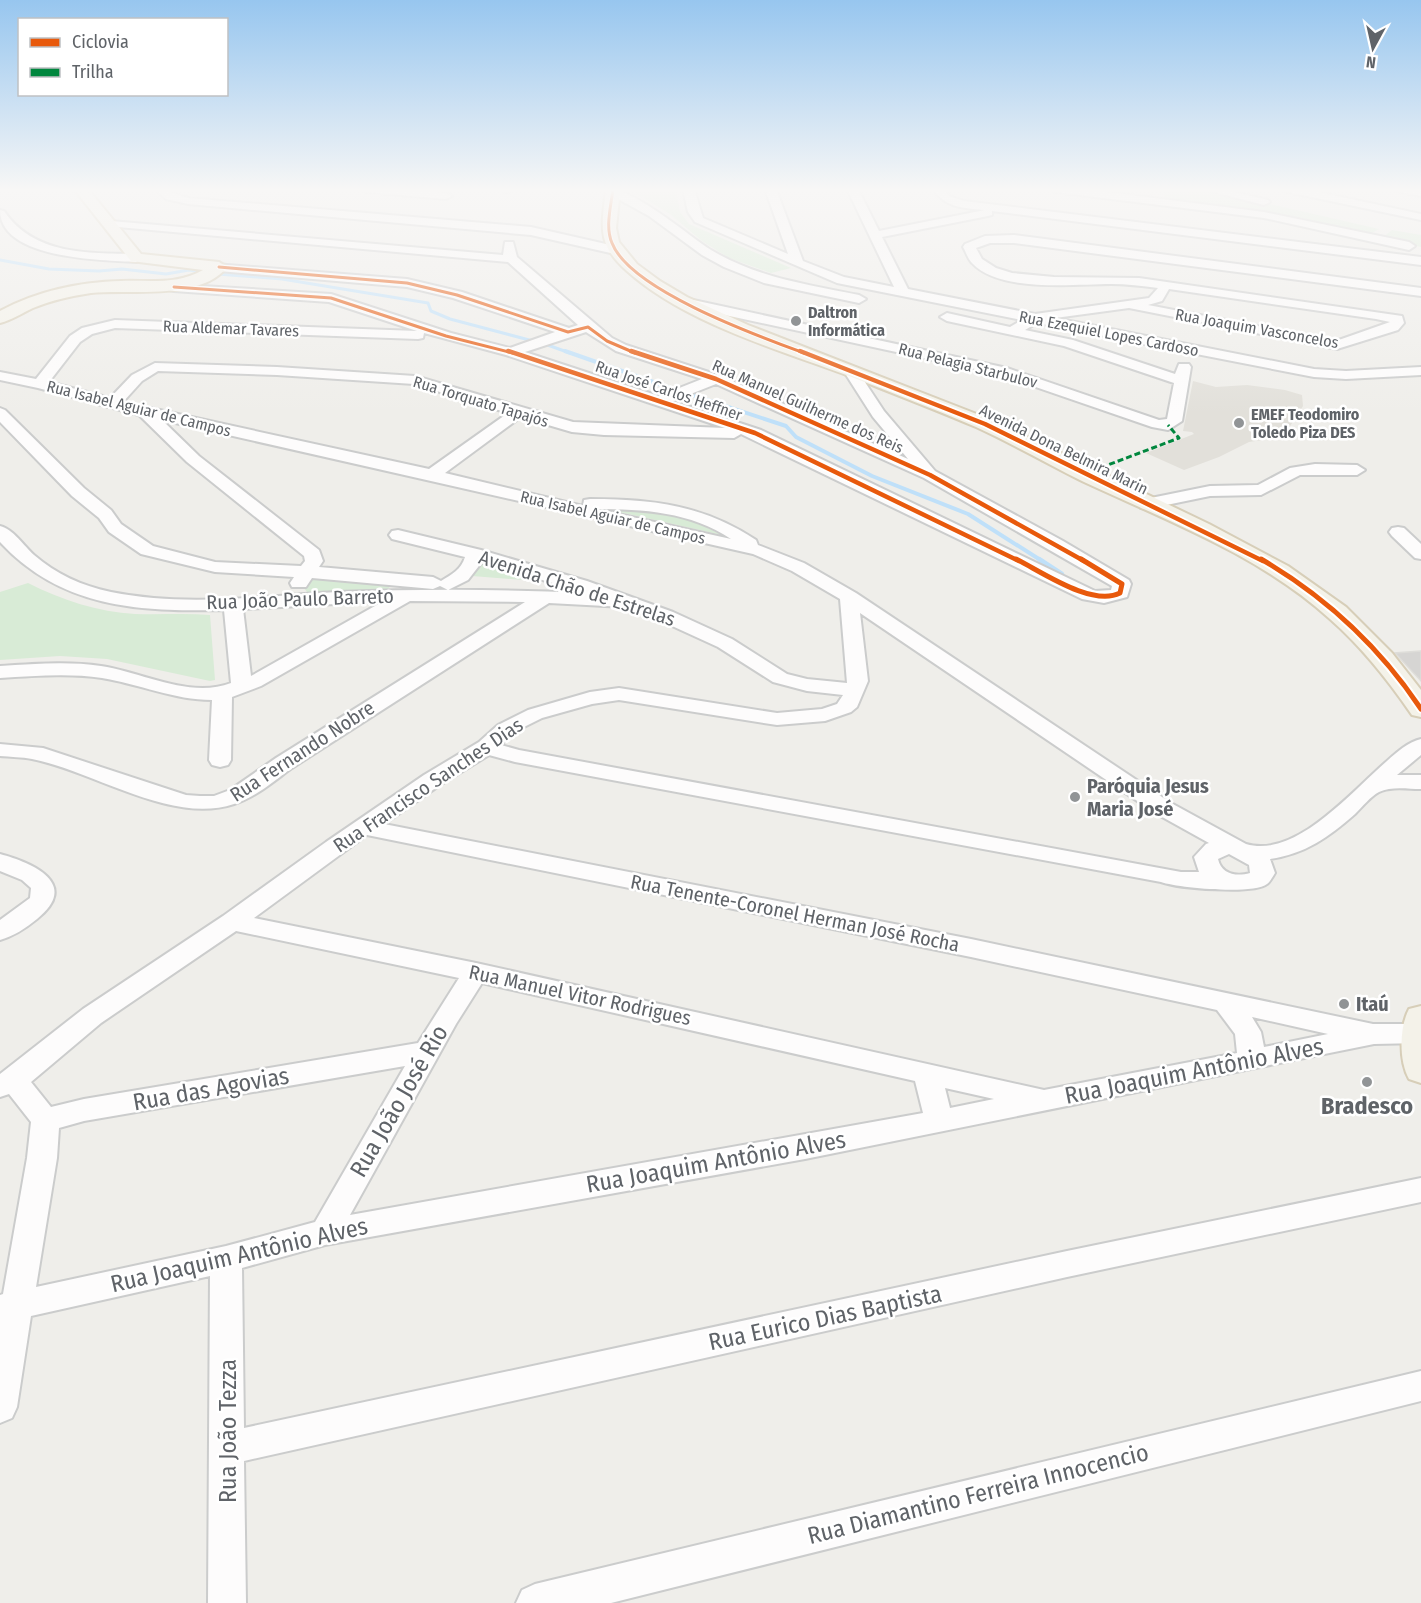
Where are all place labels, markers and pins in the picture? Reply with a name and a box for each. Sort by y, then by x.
place label: Daltron Informática [808,303,885,340]
marker: Daltron Informática [789,314,803,328]
place label: EMEF Teodomiro Toledo Piza DES [1251,405,1360,442]
marker: EMEF Teodomiro Toledo Piza DES [1232,416,1246,430]
place label: Paróquia Jesus Maria José [1087,774,1209,821]
marker: Paróquia Jesus Maria José [1068,790,1082,804]
place label: Itaú [1356,992,1389,1016]
marker: Itaú [1337,997,1351,1011]
marker: Bradesco [1360,1075,1374,1089]
place label: Bradesco [1321,1092,1413,1120]

